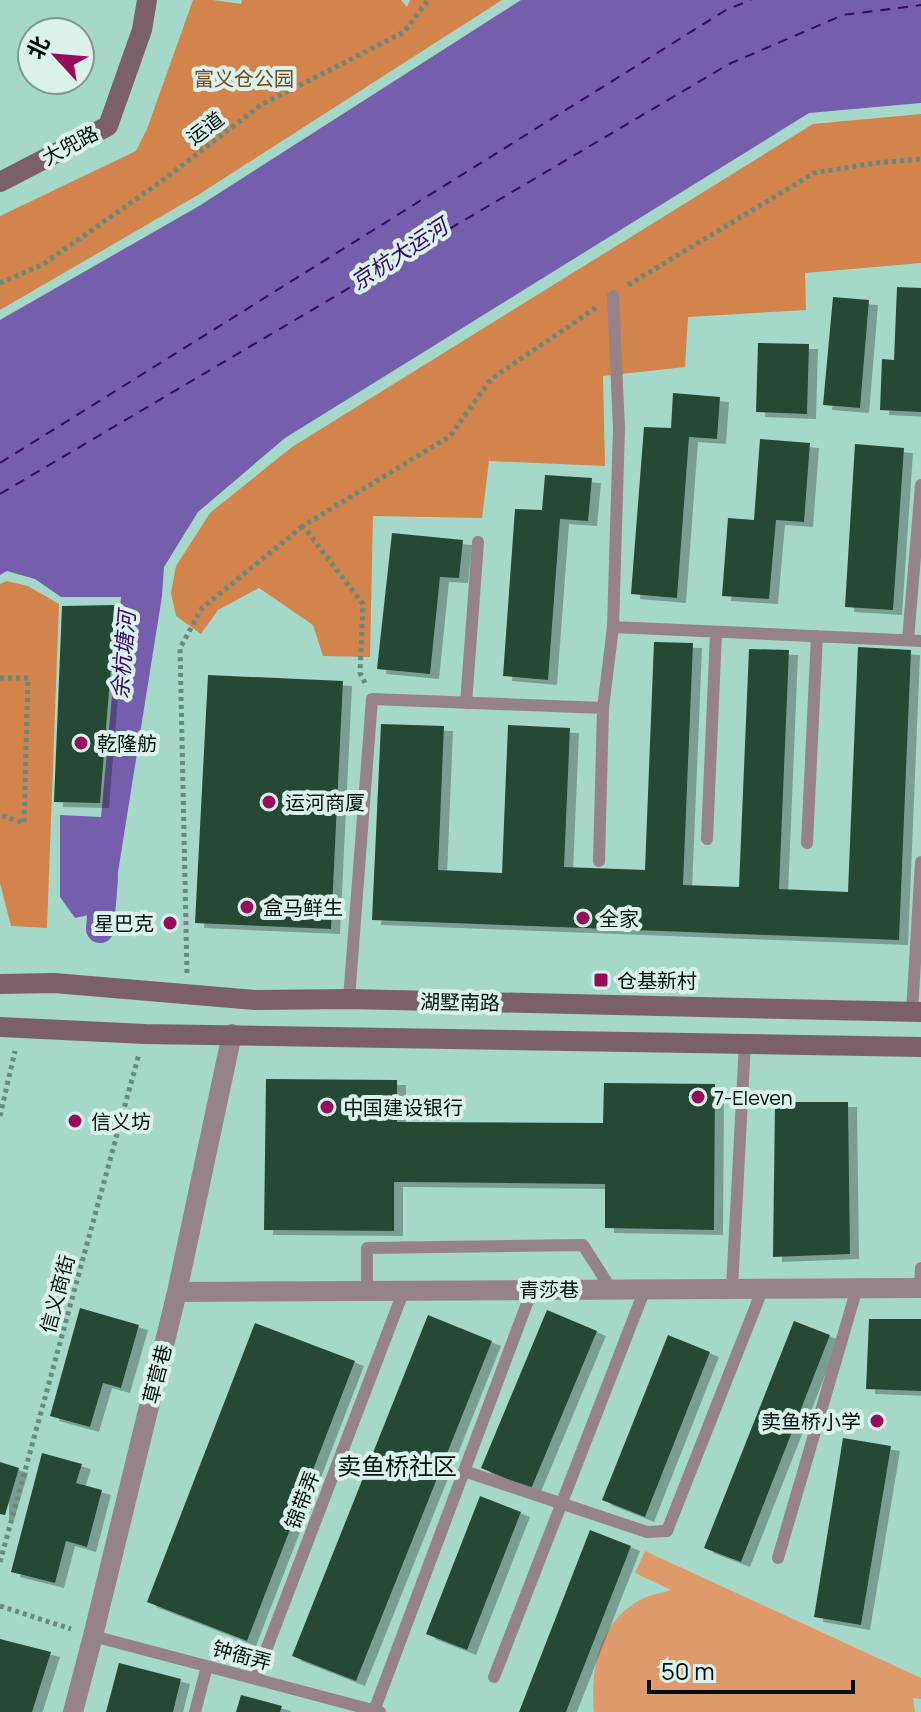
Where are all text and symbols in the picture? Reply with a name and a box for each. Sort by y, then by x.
north arrow [16,16,96,96]
text: 北 [20,31,56,64]
park label: 富义仓公园 [194,65,294,92]
street label: 运道 [181,105,229,151]
street label: 大兜路 [37,119,103,171]
water label: 京杭大运河 [345,209,457,297]
water label: 余杭塘河 [104,606,142,700]
place label: 乾隆舫 [97,730,157,757]
marker: 乾隆舫 [72,734,90,752]
place label: 运河商厦 [285,789,365,816]
marker: 运河商厦 [260,793,278,811]
place label: 盒马鲜生 [263,894,343,921]
marker: 盒马鲜生 [238,898,256,916]
place label: 全家 [599,905,639,932]
marker: 全家 [574,909,592,927]
place label: 星巴克 [94,910,154,937]
marker: 星巴克 [161,914,179,932]
place label: 仓基新村 [617,967,697,994]
marker: 仓基新村 [592,971,610,989]
street label: 湖墅南路 [420,988,500,1016]
place label: 7-Eleven [714,1084,793,1111]
marker: 7-Eleven [689,1088,707,1106]
place label: 中国建设银行 [343,1094,463,1121]
marker: 中国建设银行 [318,1098,336,1116]
place label: 信义坊 [91,1108,151,1135]
marker: 信义坊 [66,1112,84,1130]
street label: 信义商街 [34,1252,80,1336]
street label: 青莎巷 [519,1276,579,1303]
street label: 草营巷 [137,1342,177,1406]
place label: 卖鱼桥小学 [761,1408,861,1435]
marker: 卖鱼桥小学 [868,1412,886,1430]
district label: 卖鱼桥社区 [337,1449,457,1482]
street label: 锦带弄 [279,1467,325,1533]
street label: 钟衙弄 [210,1634,274,1676]
scale bar [649,1644,853,1694]
text: 50 m [661,1654,715,1687]

